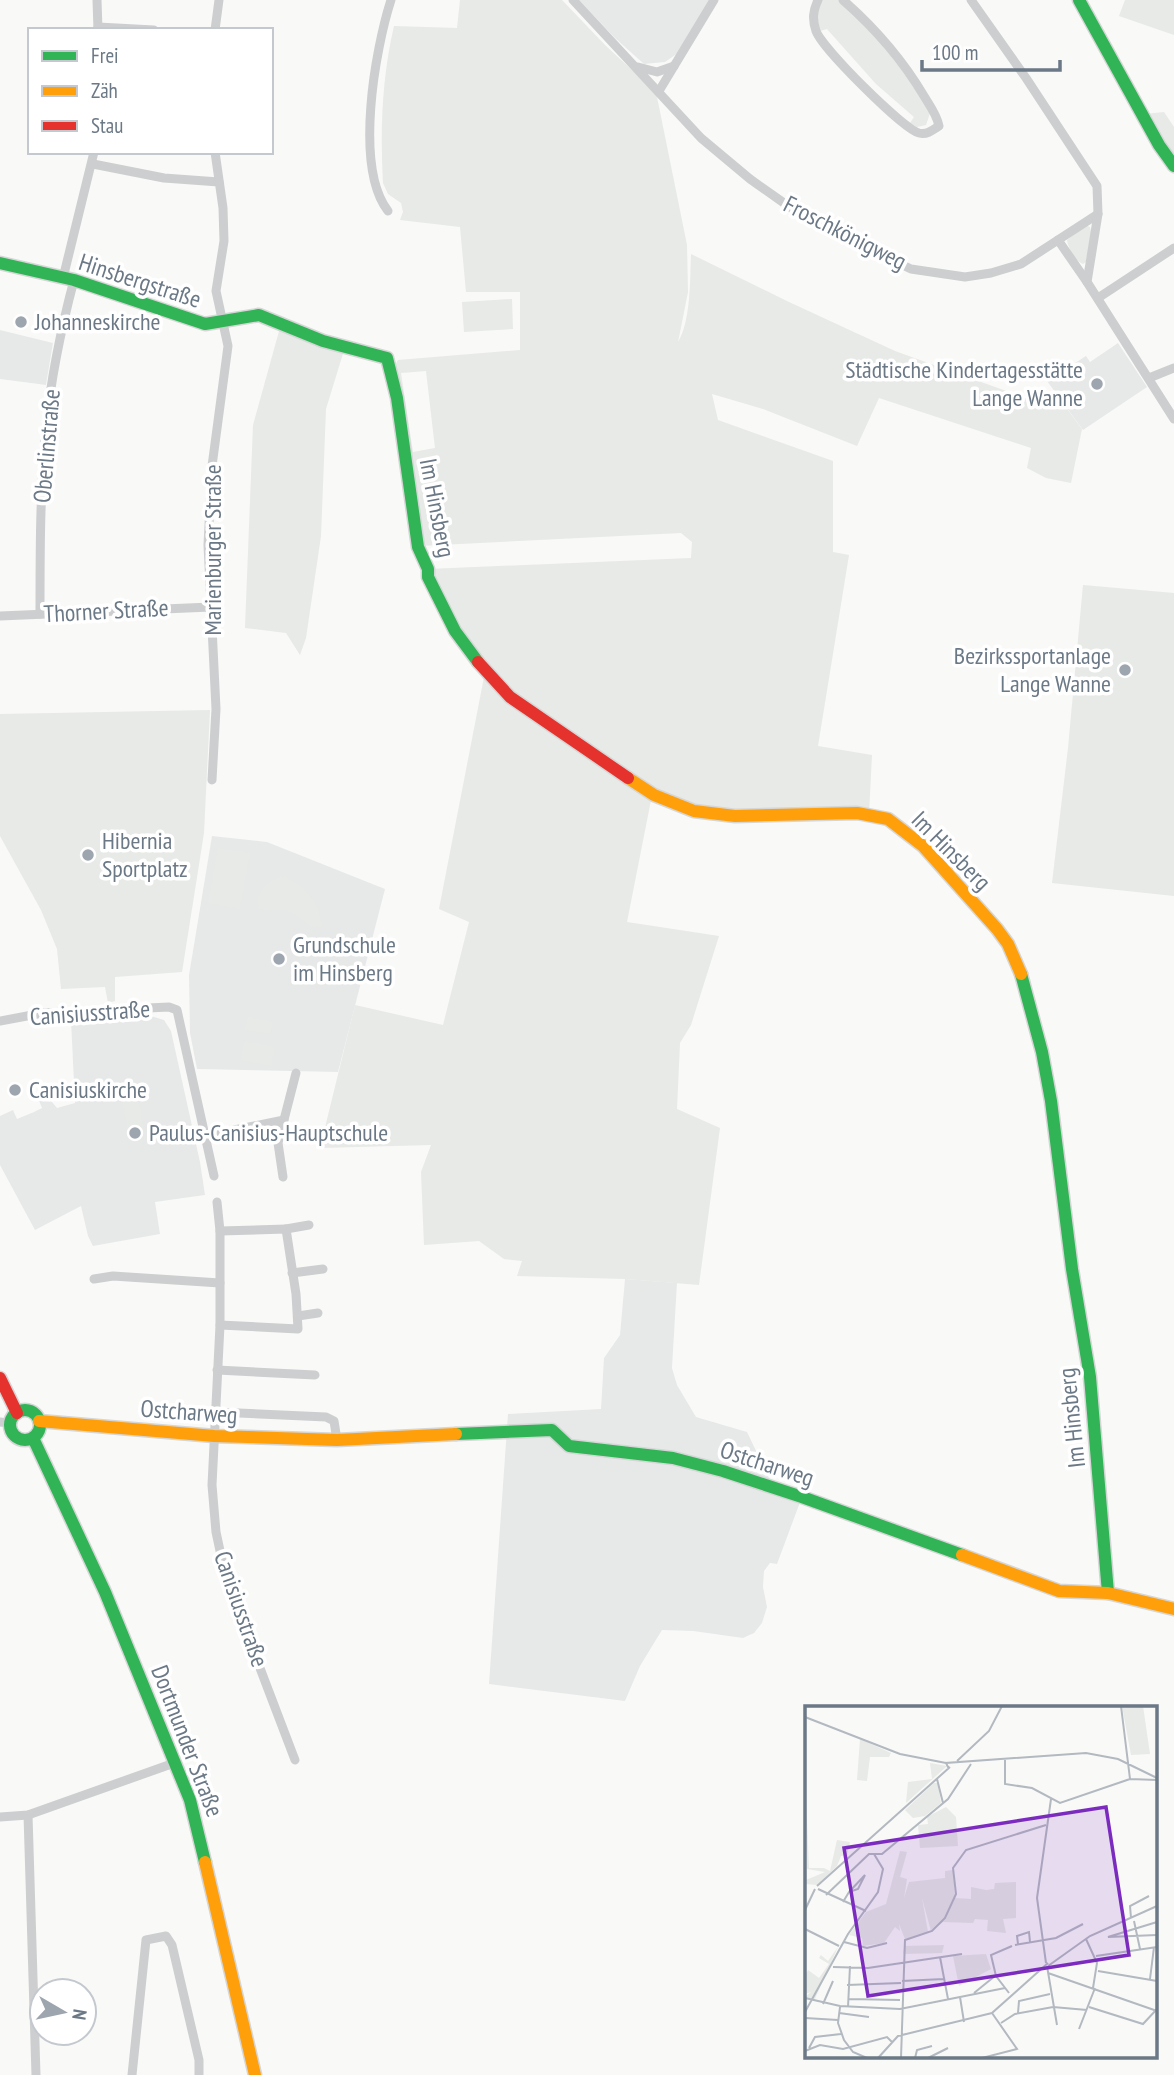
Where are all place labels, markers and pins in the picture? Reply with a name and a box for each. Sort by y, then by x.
place label: Johanneskirche [34,306,161,337]
marker: Johanneskirche [13,314,29,330]
place label: Städtische Kindertagesstätte Lange Wanne [845,354,1083,413]
marker: Städtische Kindertagesstätte Lange Wanne [1089,376,1105,392]
place label: Bezirkssportanlage Lange Wanne [954,640,1111,699]
marker: Bezirkssportanlage Lange Wanne [1117,662,1133,678]
place label: Hibernia Sportplatz [102,825,188,884]
marker: Hibernia Sportplatz [80,847,96,863]
place label: Grundschule im Hinsberg [293,929,396,988]
marker: Grundschule im Hinsberg [271,951,287,967]
place label: Canisiuskirche [29,1074,147,1105]
marker: Canisiuskirche [7,1082,23,1098]
place label: Paulus-Canisius-Hauptschule [149,1117,388,1148]
marker: Paulus-Canisius-Hauptschule [127,1125,143,1141]

